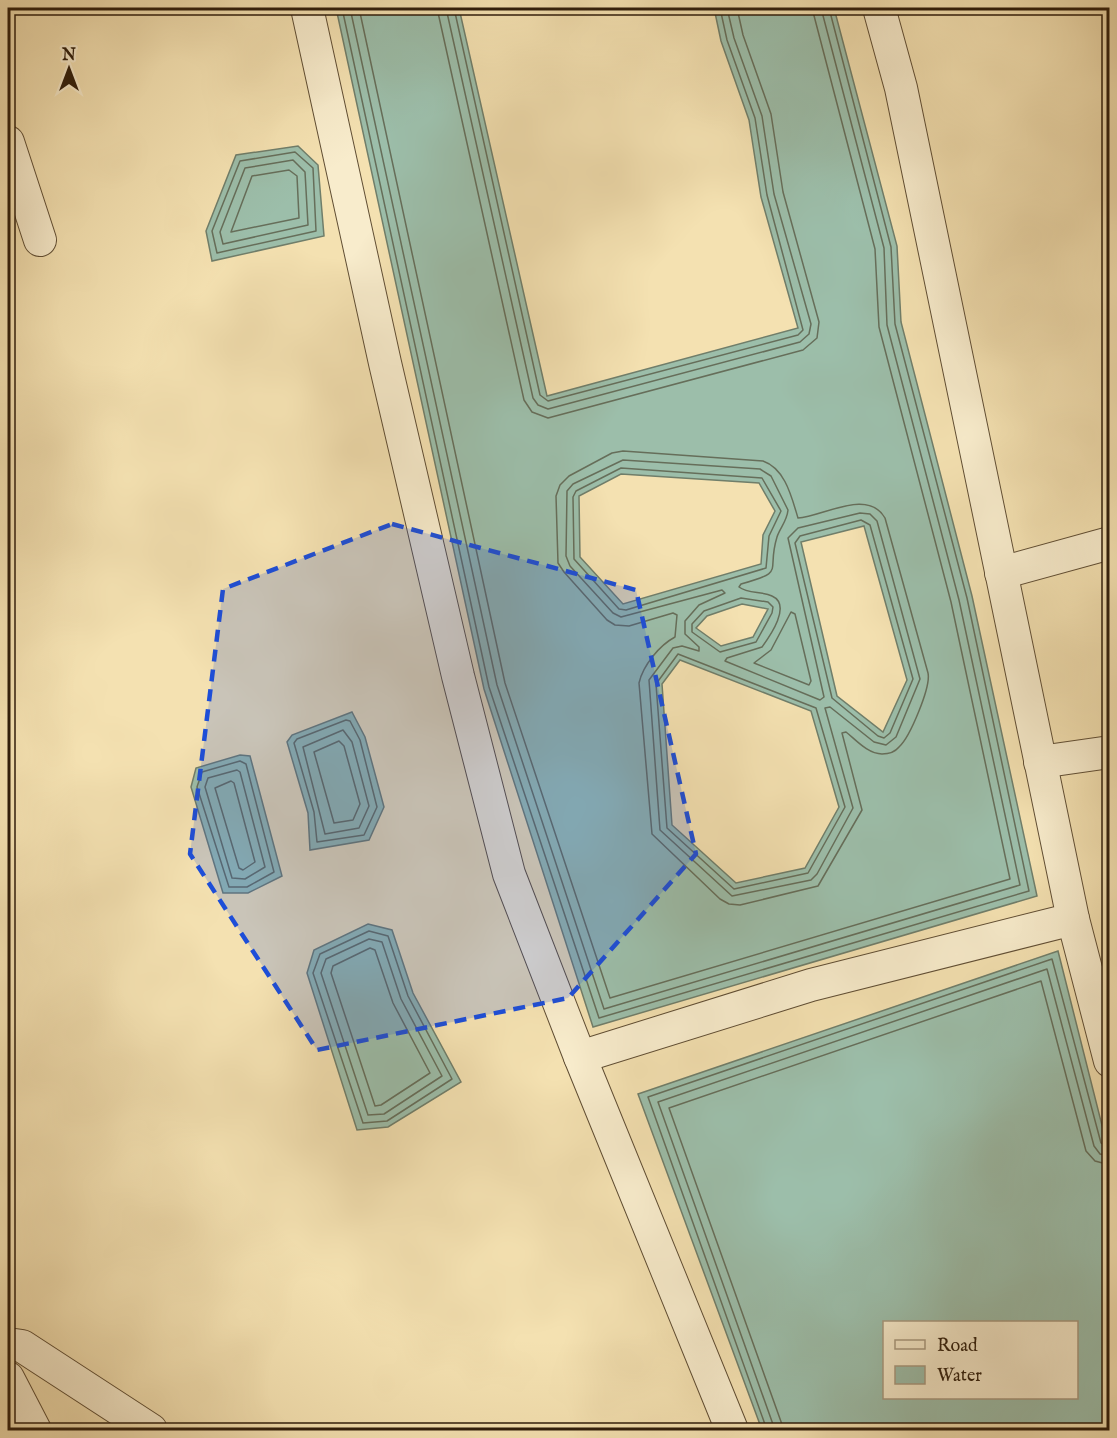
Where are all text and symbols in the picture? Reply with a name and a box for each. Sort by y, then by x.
north arrow [39,39,99,99]
text: N [61,46,76,66]
legend [883,1321,1078,1399]
text: Road [937,1335,978,1358]
text: Water [937,1365,982,1388]

